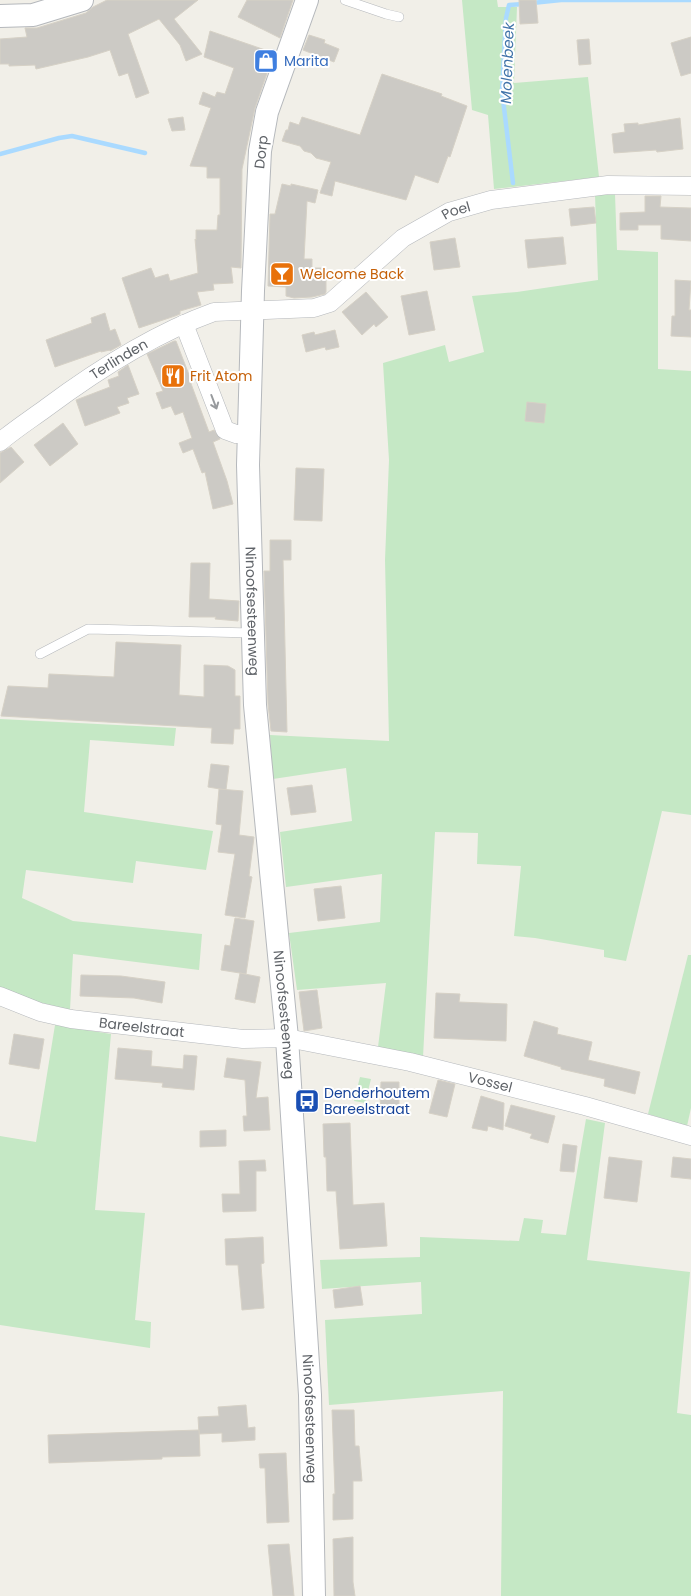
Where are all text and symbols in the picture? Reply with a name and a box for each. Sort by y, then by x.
water label: Molenbeek [495,21,519,104]
shop icon: Marita [253,48,279,74]
place label: Marita [284,51,329,71]
street label: Dorp [249,134,273,170]
street label: Poel [438,196,473,224]
bar icon: Welcome Back [269,261,295,287]
place label: Welcome Back [300,264,405,284]
street label: Terlinden [86,334,151,384]
restaurant icon: Frit Atom [160,363,186,389]
place label: Frit Atom [190,366,252,386]
one-way arrow [210,394,219,409]
street label: Ninoofsesteenweg [240,546,264,676]
street label: Ninoofsesteenweg [269,949,300,1080]
street label: Bareelstraat [98,1012,185,1042]
street label: Vossel [466,1067,515,1097]
place label: Denderhoutem Bareelstraat [324,1083,430,1119]
bus stop icon: Denderhoutem Bareelstraat [294,1088,320,1114]
street label: Ninoofsesteenweg [297,1354,322,1484]

